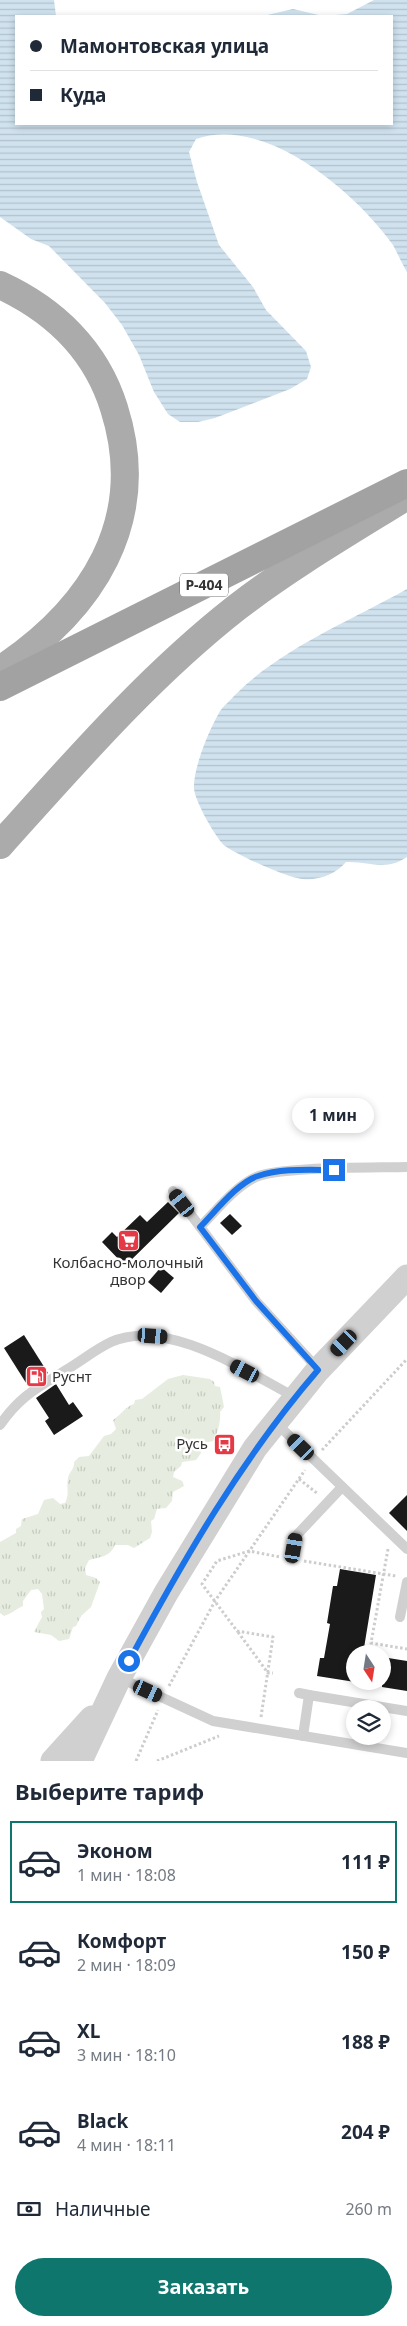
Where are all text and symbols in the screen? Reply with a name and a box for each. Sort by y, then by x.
text: Мамонтовская улица [60,33,269,59]
text: Куда [60,82,106,108]
road number: Р-404 [180,574,228,596]
callout: 1 мин [293,1098,375,1132]
text: 1 мин [309,1104,357,1126]
route end [323,1159,345,1181]
car [166,1187,197,1219]
supermarket icon: Колбасно-молочный двор [116,1228,140,1252]
place label: Колбасно-молочный двор [52,1252,204,1289]
car [137,1327,168,1345]
car [328,1327,359,1359]
car [228,1358,261,1384]
fuel station icon: Руснт [24,1365,48,1389]
place label: Руснт [52,1366,92,1386]
car [284,1431,317,1463]
bus stop icon: Русь [212,1432,236,1456]
place label: Русь [176,1433,208,1453]
car [284,1532,303,1564]
north arrow [346,1645,391,1690]
map controls [346,1645,391,1745]
route start [118,1650,140,1672]
car [131,1678,164,1704]
button: layers [346,1700,391,1745]
text: Выберите тариф [15,1776,204,1806]
text: Эконом [77,1838,153,1864]
icon: car [17,1840,62,1885]
text: 111 ₽ [341,1849,390,1875]
text: 1 мин · 18:08 [77,1864,176,1886]
text: Комфорт [77,1928,166,1954]
icon: car [17,1930,62,1975]
text: 150 ₽ [341,1939,390,1965]
text: 2 мин · 18:09 [77,1954,176,1976]
text: XL [77,2018,100,2044]
icon: car [17,2020,62,2065]
text: 188 ₽ [341,2029,390,2055]
text: 3 мин · 18:10 [77,2044,176,2066]
text: Black [77,2108,128,2134]
icon: car [17,2110,62,2155]
text: 204 ₽ [341,2119,390,2145]
text: 4 мин · 18:11 [77,2134,176,2156]
icon: cash [15,2195,43,2223]
text: Наличные [55,2196,150,2222]
text: 260 m [345,2198,392,2220]
button: Заказать [15,2258,392,2316]

